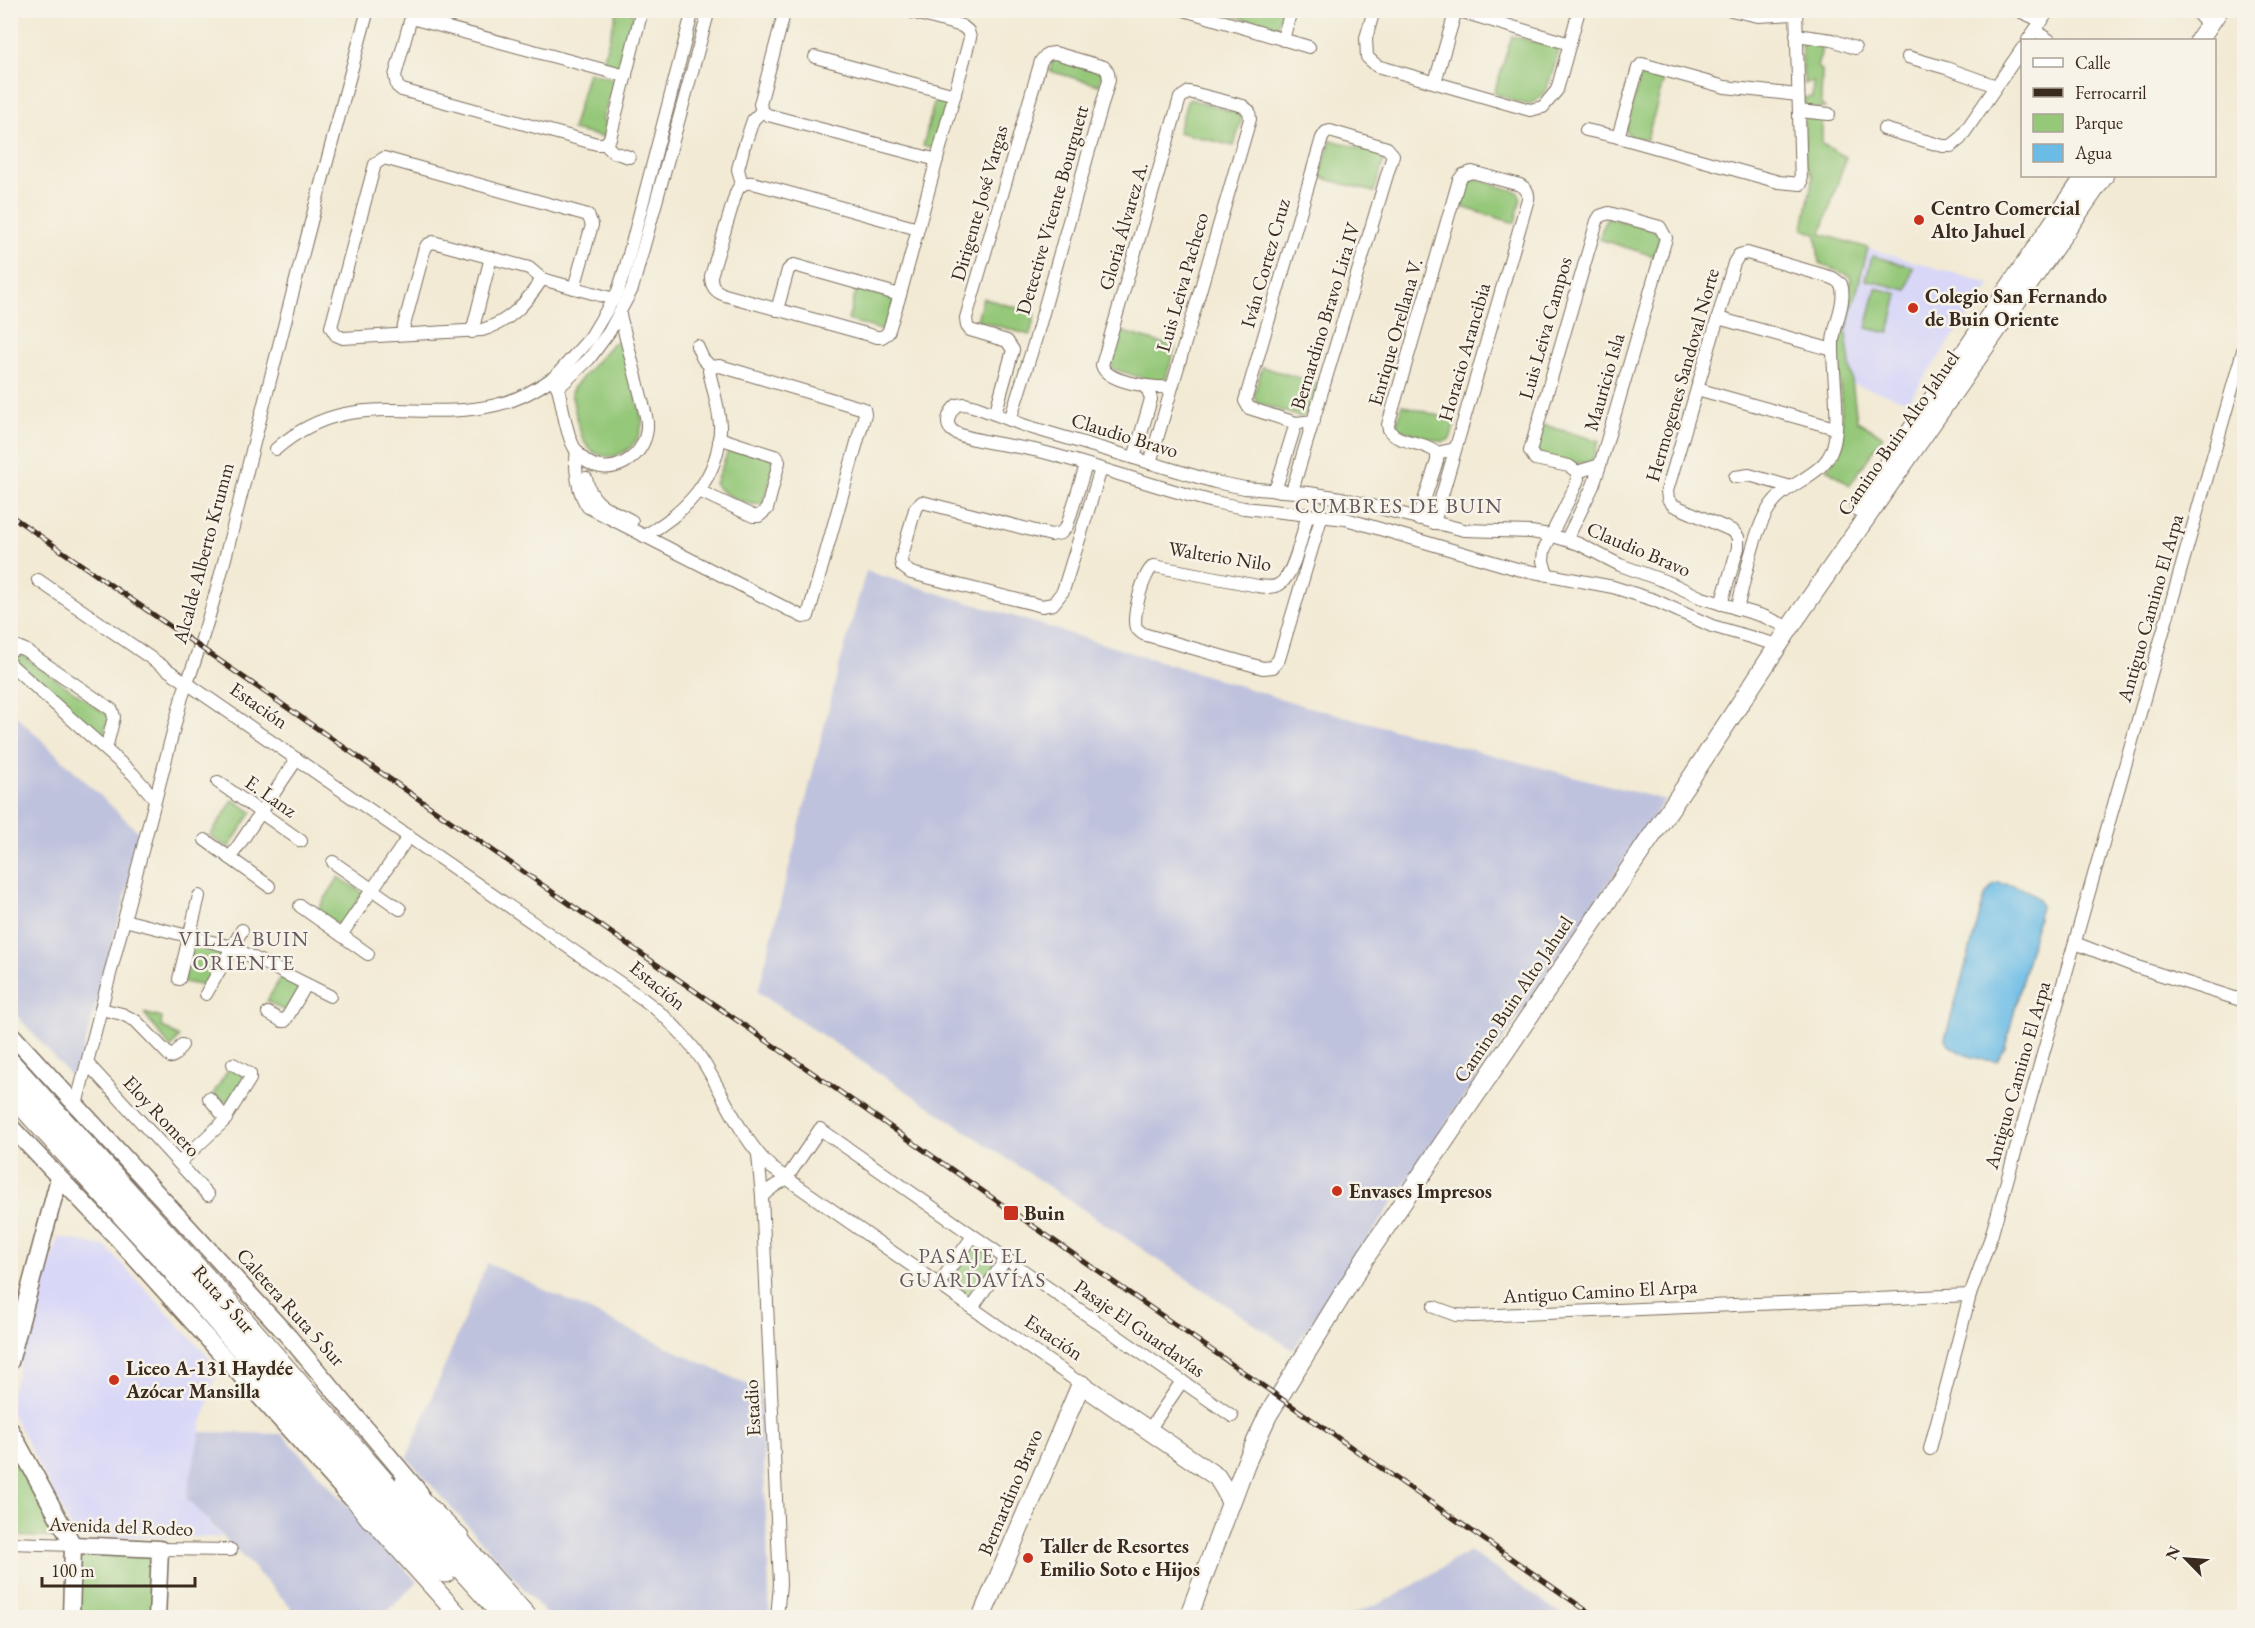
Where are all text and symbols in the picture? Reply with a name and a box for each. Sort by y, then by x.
legend [2021,39,2216,177]
text: Calle [2075,51,2111,74]
text: Ferrocarril [2075,81,2147,104]
street label: Detective Vicente Bourguett [1010,102,1095,318]
text: Parque [2075,111,2123,134]
street label: Dirigente José Vargas [944,122,1014,284]
text: Agua [2074,141,2113,164]
street label: Gloria Álvarez A. [1092,159,1154,293]
street label: Iván Cortez Cruz [1234,195,1296,331]
place label: Centro Comercial Alto Jahuel [1930,195,2080,244]
street label: Luis Leiva Pacheco [1150,209,1214,355]
marker: Centro Comercial Alto Jahuel [1912,213,1926,227]
street label: Bernardino Bravo Lira IV [1284,219,1366,413]
street label: Luis Leiva Campos [1512,254,1578,402]
street label: Enrique Orellana V. [1362,255,1428,409]
street label: Hermogenes Sandoval Norte [1639,265,1725,485]
street label: Horacio Arancibia [1432,280,1496,424]
place label: Colegio San Fernando de Buin Oriente [1925,283,2107,332]
marker: Colegio San Fernando de Buin Oriente [1906,301,1920,315]
street label: Mauricio Isla [1578,330,1630,434]
street label: Camino Buin Alto Jahuel [1831,345,1965,521]
street label: Claudio Bravo [1068,406,1182,464]
street label: Alcalde Alberto Krumm [166,459,240,648]
district label: CUMBRES DE BUIN [1295,492,1503,519]
street label: Antiguo Camino El Arpa [2110,511,2189,706]
street label: Claudio Bravo [1583,515,1695,583]
street label: Walterio Nilo [1167,535,1274,577]
street label: Estación [225,676,294,735]
street label: E. Lanz [240,769,302,823]
street label: Camino Buin Alto Jahuel [1447,910,1579,1087]
district label: VILLA BUIN ORIENTE [178,925,310,976]
street label: Estación [624,954,692,1016]
street label: Antiguo Camino El Arpa [1977,978,2056,1173]
street label: Eloy Romero [118,1070,206,1162]
place label: Envases Impresos [1349,1178,1492,1204]
marker: Envases Impresos [1330,1184,1344,1198]
place label: Buin [1024,1200,1065,1226]
marker: Buin [1002,1204,1020,1222]
street label: Caletera Ruta 5 Sur [231,1242,351,1372]
district label: PASAJE EL GUARDAVÍAS [899,1242,1047,1293]
street label: Ruta 5 Sur [187,1259,261,1339]
street label: Pasaje El Guardavías [1069,1273,1211,1383]
street label: Antiguo Camino El Arpa [1501,1273,1698,1309]
street label: Estación [1020,1308,1089,1366]
place label: Liceo A-131 Haydée Azócar Mansilla [125,1355,293,1404]
marker: Liceo A-131 Haydée Azócar Mansilla [107,1373,121,1387]
street label: Estadio [738,1379,766,1437]
street label: Bernardino Bravo [972,1425,1048,1559]
street label: Avenida del Rodeo [47,1510,194,1542]
north arrow [2156,1529,2216,1589]
place label: Taller de Resortes Emilio Soto e Hijos [1040,1533,1200,1582]
text: N [2161,1543,2185,1563]
scale bar [42,1550,195,1588]
marker: Taller de Resortes Emilio Soto e Hijos [1021,1551,1035,1565]
text: 100 m [51,1559,95,1582]

